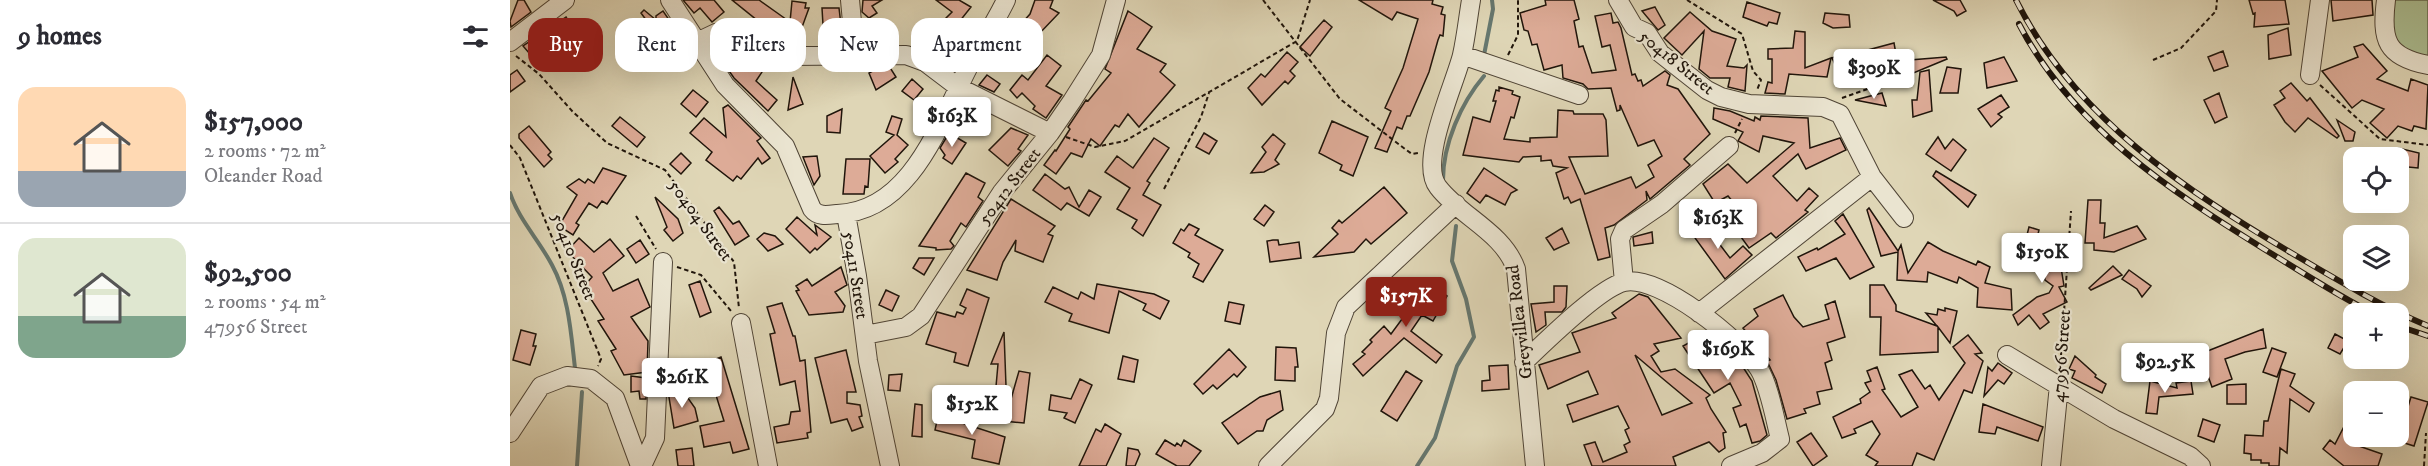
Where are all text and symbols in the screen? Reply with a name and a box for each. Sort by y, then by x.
chip: Buy [528,18,603,72]
chip: Rent [615,18,698,72]
chip: Filters [710,18,806,72]
chip: New [818,18,899,72]
chip: Apartment [911,18,1043,72]
text: 9 homes [18,20,102,53]
icon: filters [459,20,492,53]
street label: 50418 Street [1634,26,1719,100]
pin: $309K [1832,49,1916,100]
text: $309K [1847,56,1901,81]
pin: $163K [910,97,994,148]
text: $163K [927,104,977,129]
text: $157,000 [204,106,303,139]
icon: home [66,111,138,183]
text: 2 rooms · 72 m² [204,139,326,164]
street label: 50412 Street [974,144,1046,229]
map controls [2343,147,2409,447]
button: locate [2343,147,2409,213]
text: Oleander Road [204,164,323,189]
street label: 50404 Street [663,176,737,266]
pin: $163K [1676,199,1760,250]
text: $163K [1693,206,1743,231]
street label: 50410 Street [546,210,601,303]
button: layers [2343,225,2409,291]
street label: 50411 Street [837,230,873,321]
pin: $150K [2000,233,2084,284]
text: $150K [2016,240,2068,265]
text: $92,500 [204,257,292,290]
icon: home [66,262,138,334]
street label: Greyvillea Road [1502,264,1538,380]
pin: $157K [1364,277,1448,328]
text: $157K [1380,284,1432,309]
text: 2 rooms · 54 m² [204,290,326,315]
button: + [2343,303,2409,369]
street label: 47956 Street [2048,309,2076,403]
text: 47956 Street [204,315,307,340]
pin: $169K [1686,330,1770,381]
text: $169K [1702,337,1754,362]
pin: $92.5K [2116,343,2214,394]
text: $92.5K [2135,350,2195,375]
pin: $261K [640,358,724,409]
text: $261K [656,365,708,390]
button: − [2343,381,2409,447]
pin: $152K [930,385,1014,436]
text: $152K [946,392,998,417]

